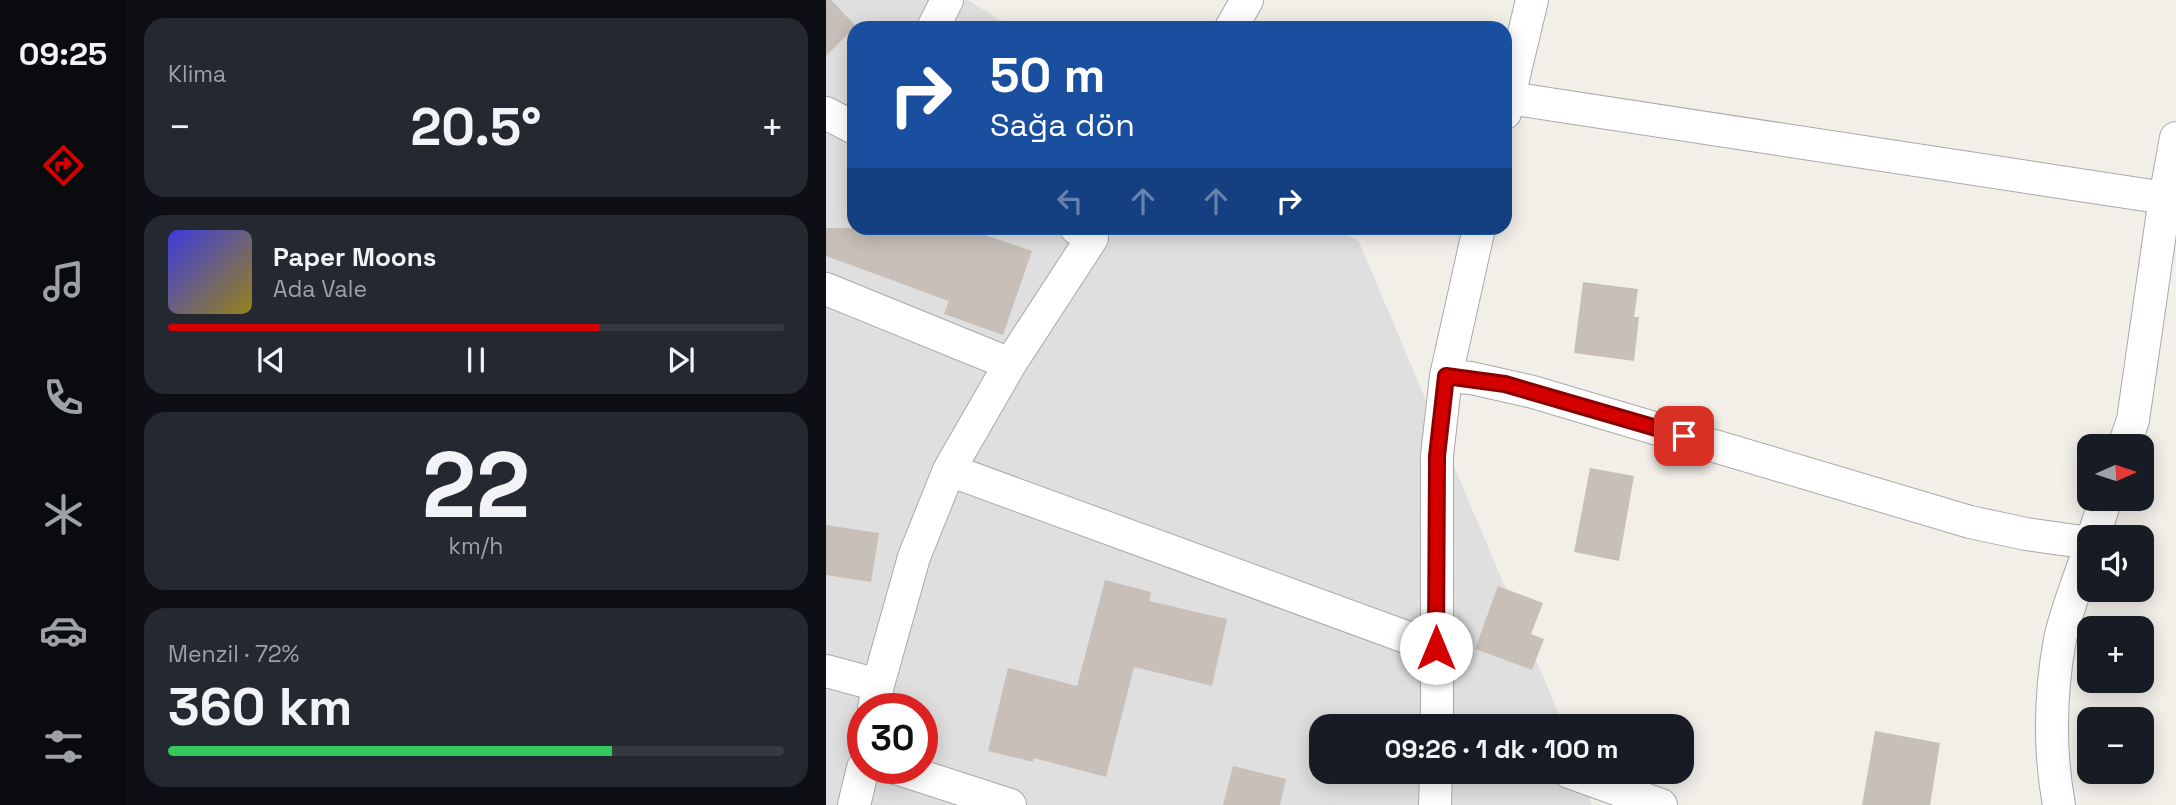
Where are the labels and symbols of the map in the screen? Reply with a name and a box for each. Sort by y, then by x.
pin [1654,406,1714,466]
north arrow [2077,434,2154,511]
position arrow [1399,611,1473,685]
speed limit sign: 30 [847,693,938,784]

